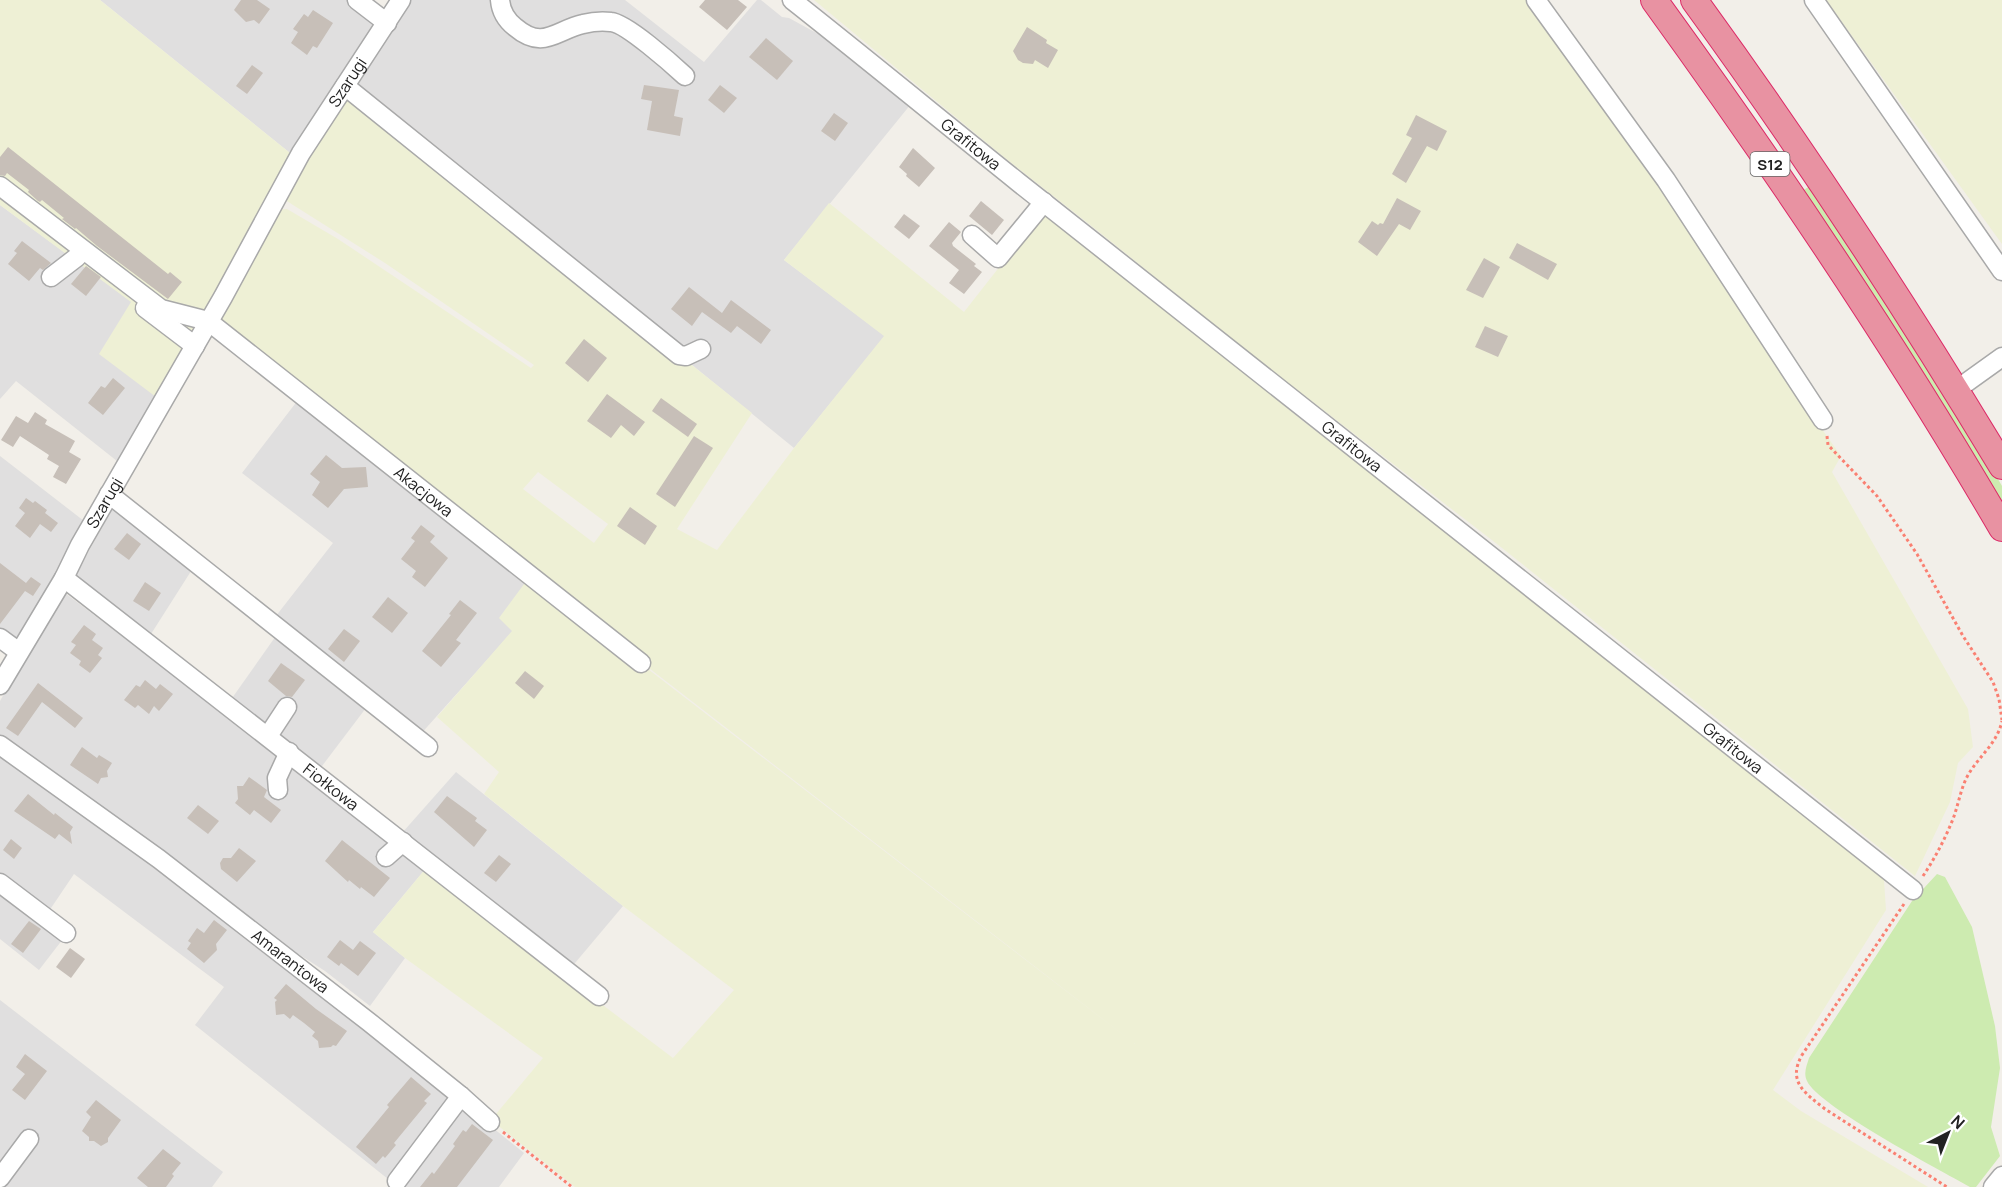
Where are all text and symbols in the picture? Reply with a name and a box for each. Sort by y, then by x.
street label: Szarugi [323,53,372,111]
street label: Grafitowa [936,113,1006,175]
road number: S12 [1750,152,1790,176]
street label: Grafitowa [1317,415,1387,477]
street label: Akacjowa [390,461,458,522]
street label: Szarugi [81,473,128,532]
street label: Grafitowa [1698,717,1768,778]
street label: Fiołkowa [299,758,363,815]
street label: Amarantowa [247,924,334,998]
north arrow [1918,1103,1978,1163]
text: N [1946,1110,1970,1134]

